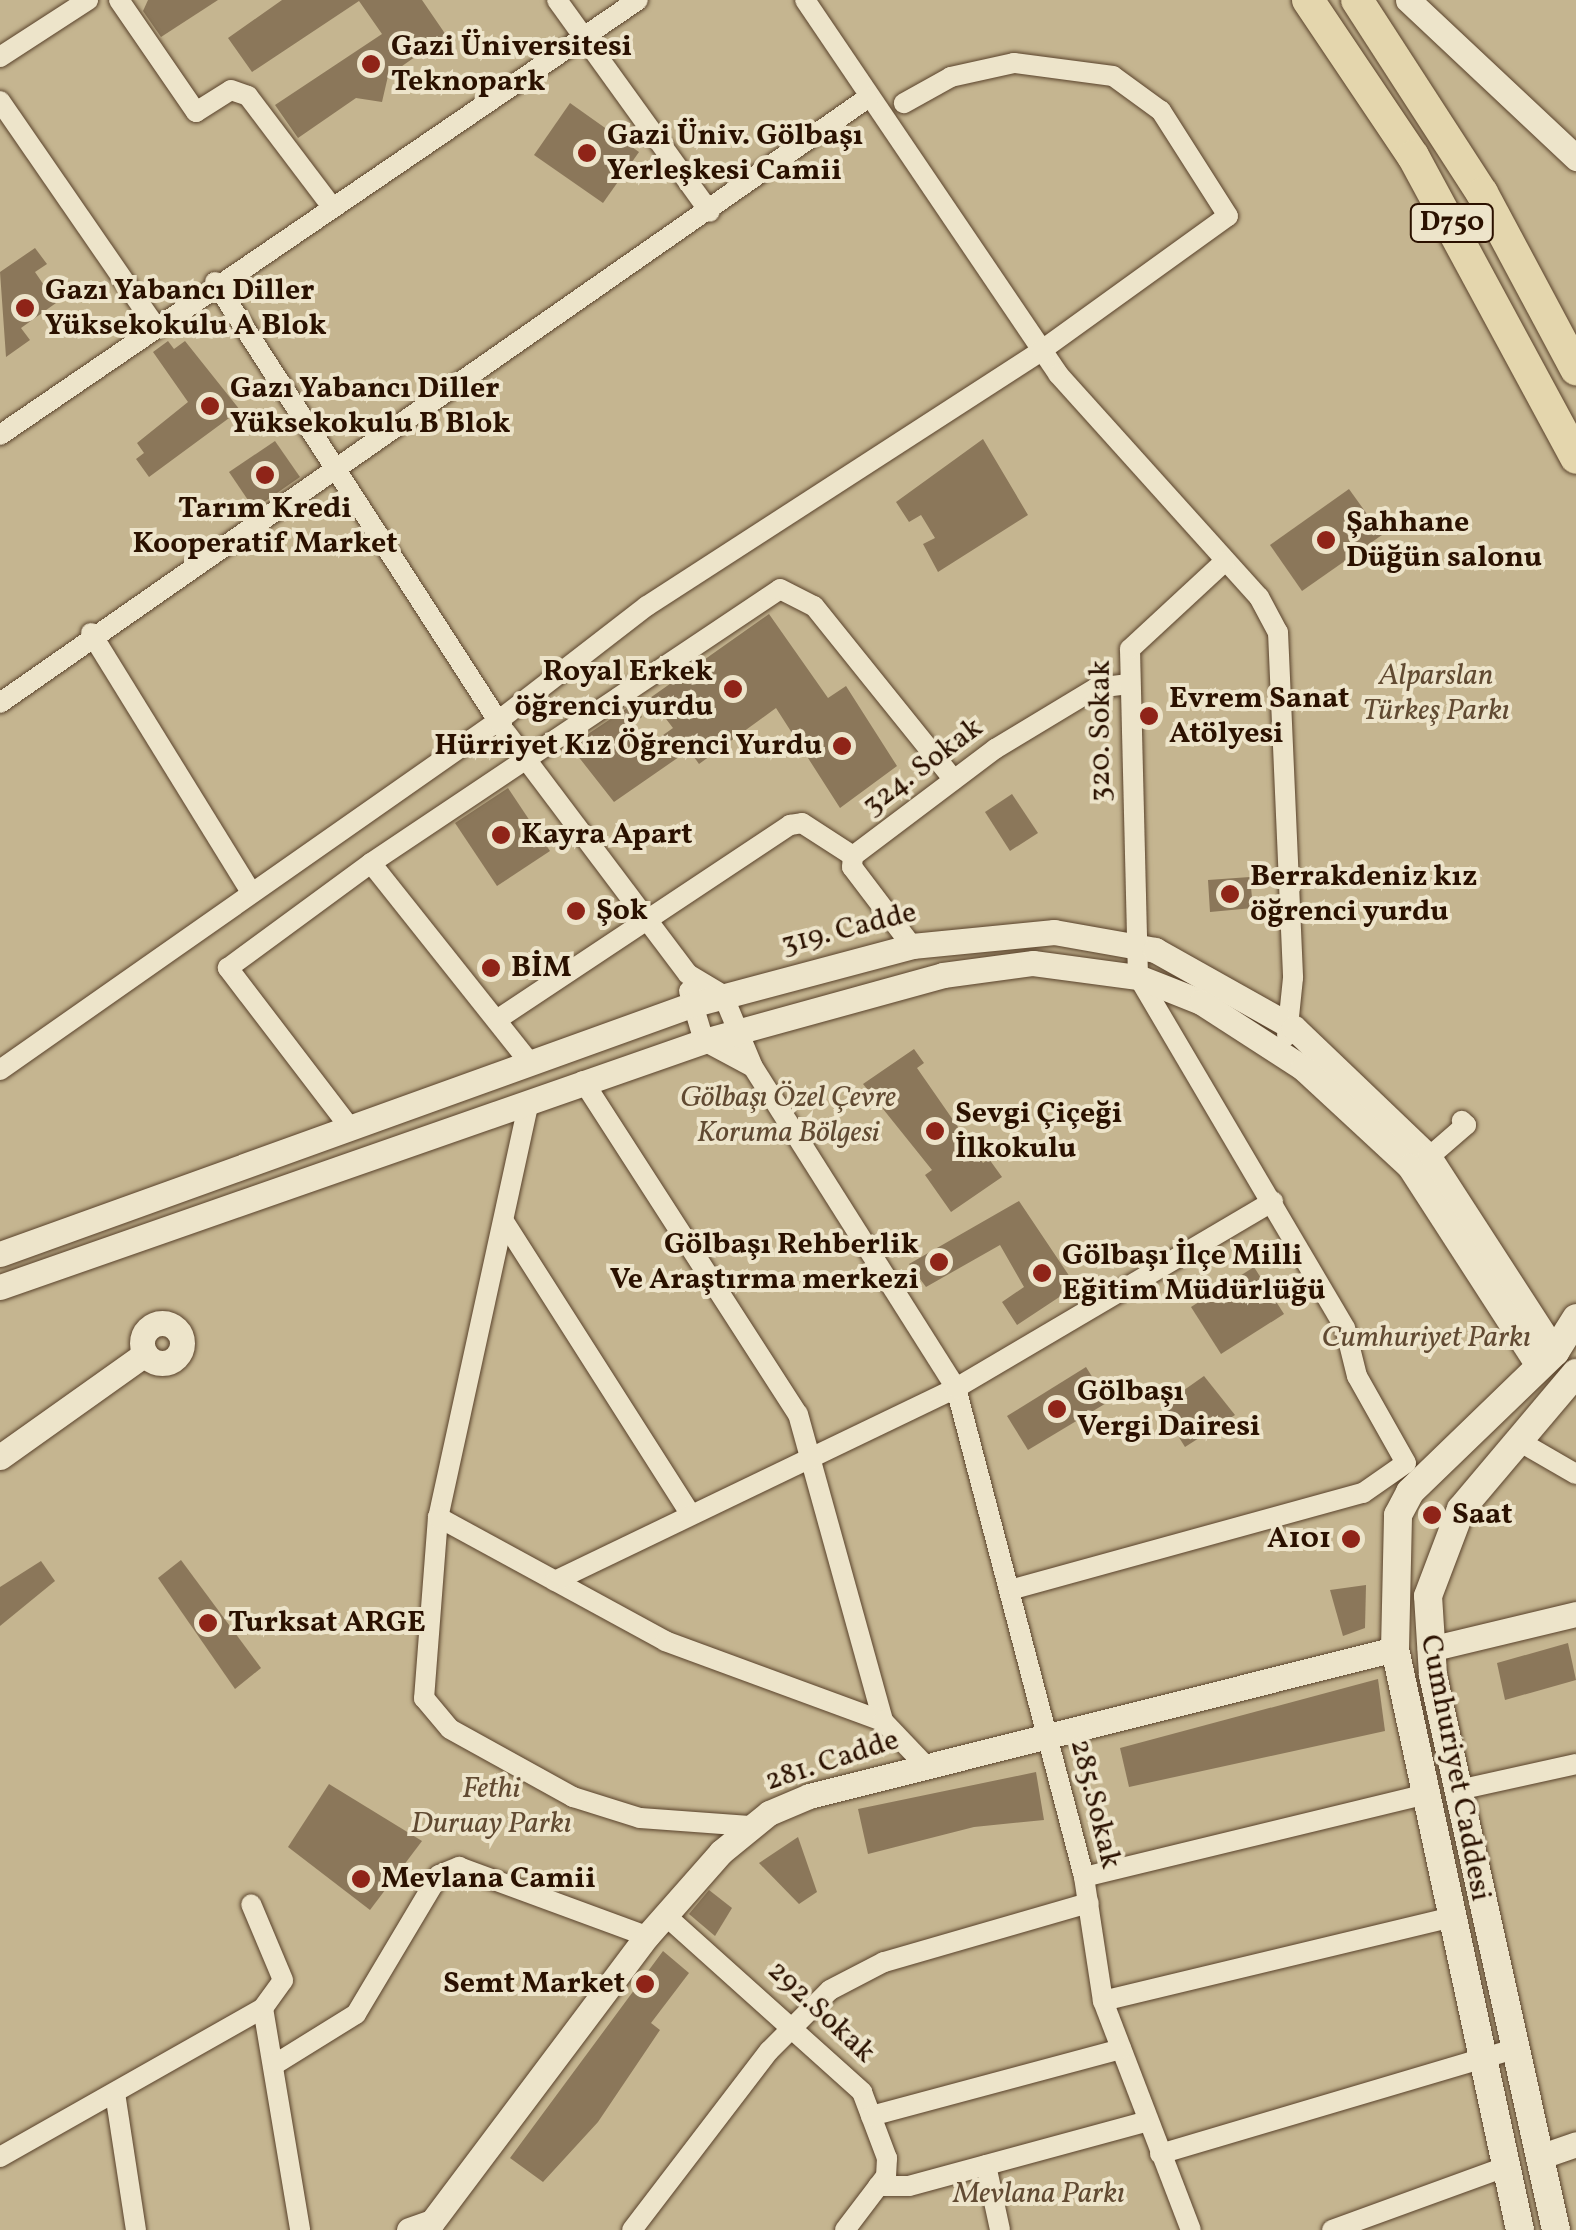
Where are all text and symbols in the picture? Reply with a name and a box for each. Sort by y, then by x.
place label: Gazi Üniversitesi Teknopark [391,29,632,100]
marker: Gazi Üniversitesi Teknopark [360,53,382,75]
place label: Gazi Üniv. Gölbaşı Yerleşkesi Camii [607,118,863,188]
marker: Gazi Üniv. Gölbaşı Yerleşkesi Camii [576,142,598,164]
road number: D750 [1410,200,1494,246]
place label: Gazı Yabancı Diller Yüksekokulu A Blok [45,273,327,344]
marker: Gazı Yabancı Diller Yüksekokulu A Blok [14,297,36,319]
place label: Gazı Yabancı Diller Yüksekokulu B Blok [230,371,510,442]
marker: Gazı Yabancı Diller Yüksekokulu B Blok [199,395,221,417]
marker: Tarım Kredi Kooperatif Market [254,464,276,486]
place label: Tarım Kredi Kooperatif Market [134,491,396,562]
place label: Şahhane Düğün salonu [1346,505,1542,576]
marker: Şahhane Düğün salonu [1315,529,1337,551]
place label: Royal Erkek öğrenci yurdu [514,654,713,724]
park label: Alparslan Türkeş Parkı [1363,658,1509,728]
street label: 320. Sokak [1083,660,1119,802]
marker: Royal Erkek öğrenci yurdu [722,678,744,700]
place label: Evrem Sanat Atölyesi [1169,681,1349,752]
marker: Evrem Sanat Atölyesi [1138,705,1160,727]
street label: 324. Sokak [856,710,990,824]
place label: Hürriyet Kız Öğrenci Yurdu [434,728,822,764]
marker: Hürriyet Kız Öğrenci Yurdu [831,735,853,757]
place label: Kayra Apart [521,817,693,853]
marker: Kayra Apart [490,824,512,846]
place label: Berrakdeniz kız öğrenci yurdu [1250,859,1477,930]
marker: Berrakdeniz kız öğrenci yurdu [1219,883,1241,905]
place label: Şok [596,893,648,929]
street label: 319. Cadde [778,895,920,963]
marker: Şok [565,900,587,922]
place label: BİM [511,950,572,986]
marker: BİM [480,957,502,979]
park label: Gölbaşı Özel Çevre Koruma Bölgesi [680,1080,896,1150]
place label: Sevgi Çiçeği İlkokulu [955,1096,1122,1166]
marker: Sevgi Çiçeği İlkokulu [924,1120,946,1142]
place label: Gölbaşı Rehberlik Ve Araştırma merkezi [610,1227,919,1298]
place label: Gölbaşı İlçe Milli Eğitim Müdürlüğü [1062,1238,1325,1308]
marker: Gölbaşı Rehberlik Ve Araştırma merkezi [928,1251,950,1273]
marker: Gölbaşı İlçe Milli Eğitim Müdürlüğü [1031,1262,1053,1284]
park label: Cumhuriyet Parkı [1321,1320,1531,1356]
place label: Gölbaşı Vergi Dairesi [1077,1374,1260,1444]
marker: Gölbaşı Vergi Dairesi [1046,1398,1068,1420]
place label: Saat [1452,1497,1512,1533]
marker: Saat [1421,1504,1443,1526]
place label: A101 [1267,1521,1331,1557]
marker: A101 [1340,1528,1362,1550]
place label: Turksat ARGE [228,1605,426,1641]
marker: Turksat ARGE [197,1612,219,1634]
street label: Cumhuriyet Caddesi [1412,1632,1498,1904]
street label: 281. Cadde [761,1722,903,1800]
street label: 285.Sokak [1062,1735,1128,1873]
park label: Fethi Duruay Parkı [411,1771,571,1842]
place label: Mevlana Camii [381,1861,596,1897]
marker: Mevlana Camii [350,1868,372,1890]
street label: 292.Sokak [760,1953,882,2071]
place label: Semt Market [443,1966,625,2002]
marker: Semt Market [634,1973,656,1995]
park label: Mevlana Parkı [953,2176,1125,2212]

